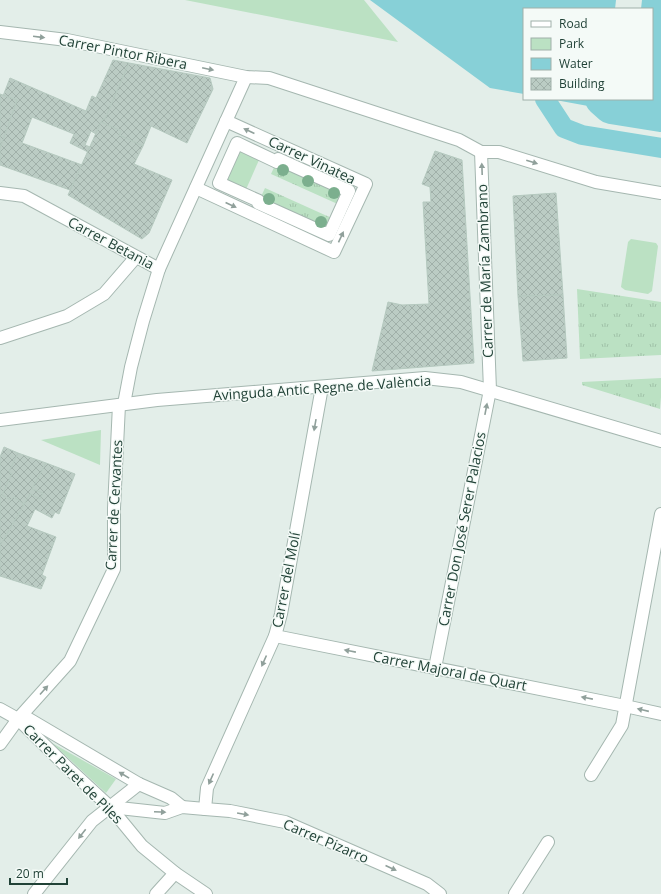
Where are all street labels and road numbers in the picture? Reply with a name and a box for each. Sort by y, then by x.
street label: Carrer Pintor Ribera [57,30,189,73]
street label: Carrer Vinatea [266,131,359,188]
street label: Carrer de María Zambrano [472,184,497,358]
street label: Carrer Betania [65,212,158,273]
street label: Avinguda Antic Regne de València [212,370,432,405]
street label: Carrer Don José Serer Palacios [433,430,490,628]
street label: Carrer de Cervantes [101,439,126,571]
street label: Carrer del Molí [267,530,304,629]
street label: Carrer Majoral de Quart [372,646,529,695]
street label: Carrer Paret de Piles [19,720,128,828]
street label: Carrer Pizarro [280,814,372,867]

